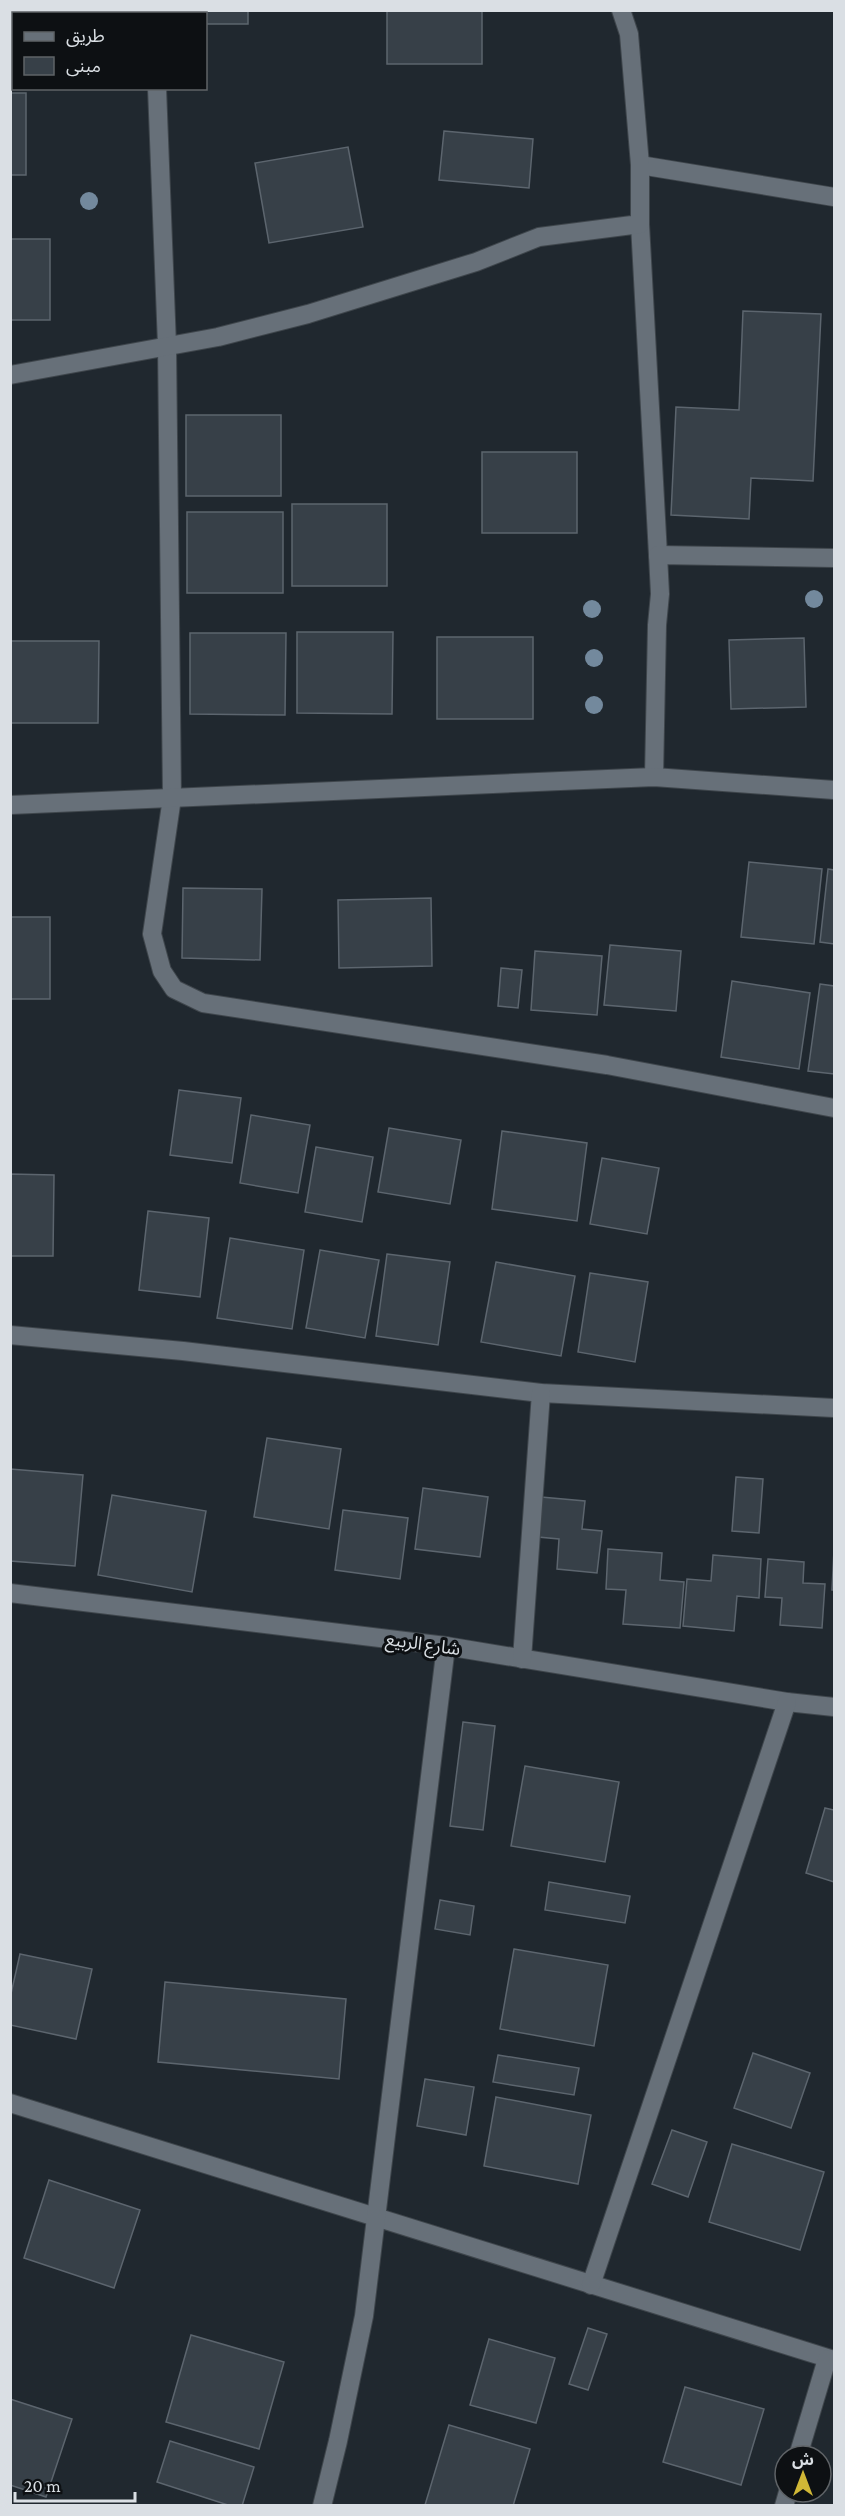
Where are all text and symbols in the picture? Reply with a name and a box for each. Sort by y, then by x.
legend [12,12,207,90]
text: طريق [66,26,105,47]
text: مبنى [66,56,101,77]
street label: شارع الربيع [384,1629,462,1663]
north arrow [773,2444,833,2504]
text: ش [792,2451,814,2469]
scale bar [15,2465,135,2503]
text: 20 m [24,2476,61,2496]

